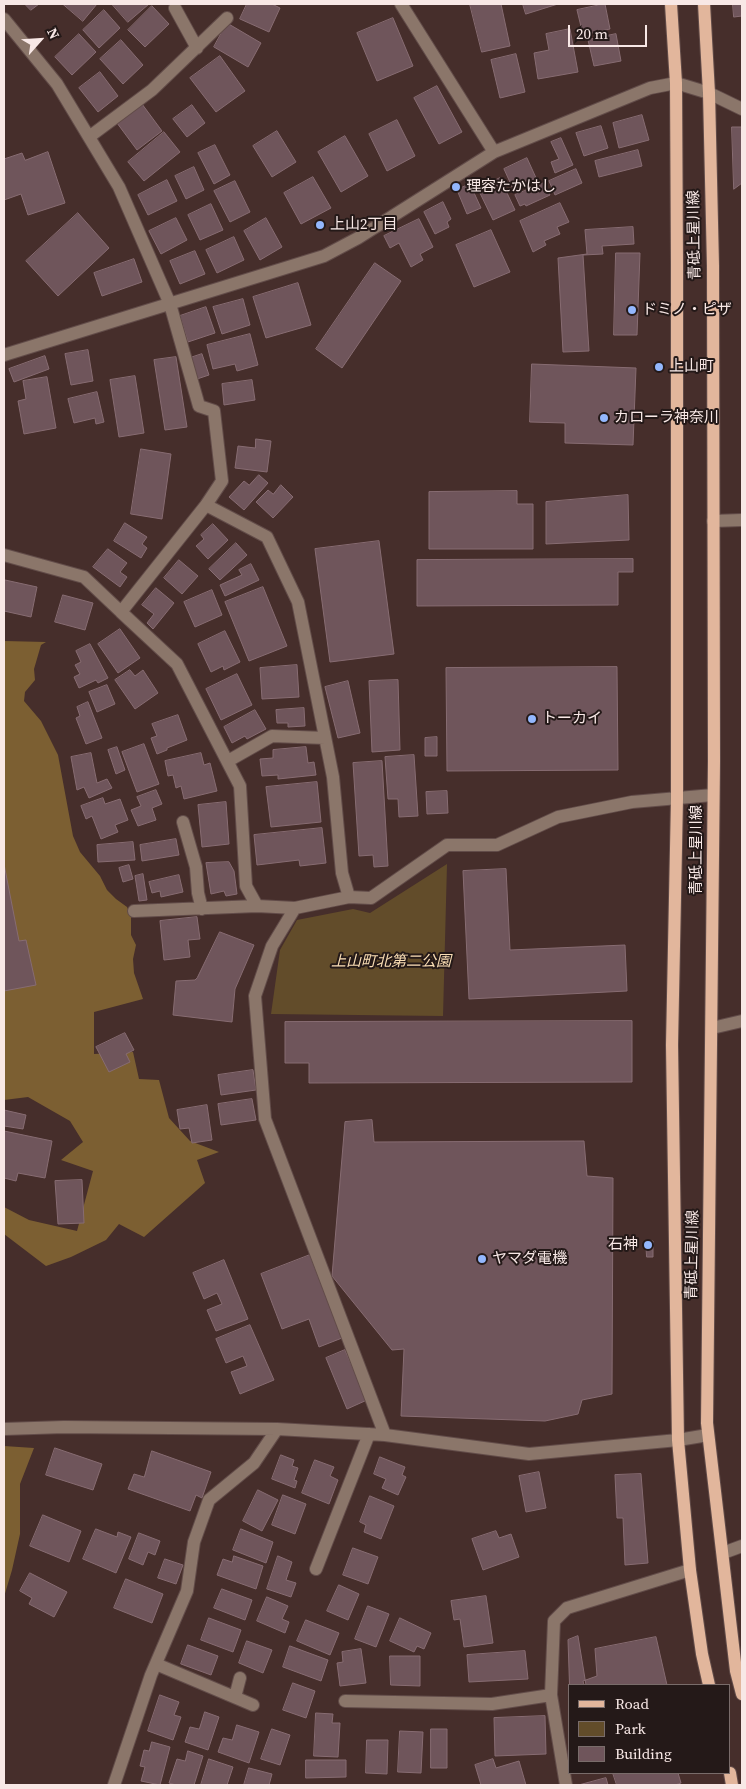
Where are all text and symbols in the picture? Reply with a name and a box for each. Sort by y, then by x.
north arrow [15,15,65,65]
scale bar [571,15,650,47]
text: 20 m [576,23,608,44]
text: N [42,24,65,42]
place label: 理容たかはし [466,178,556,196]
marker: 理容たかはし [450,181,462,193]
street label: 青砥上星川線 [685,190,705,280]
place label: 上山2丁目 [330,216,397,234]
marker: 上山2丁目 [314,219,326,231]
place label: ドミノ・ピザ [642,301,732,319]
marker: ドミノ・ピザ [626,304,638,316]
place label: 上山町 [669,358,714,376]
marker: 上山町 [653,361,665,373]
place label: カローラ神奈川 [614,409,719,427]
marker: カローラ神奈川 [598,412,610,424]
place label: トーカイ [542,710,602,728]
marker: トーカイ [526,713,538,725]
street label: 青砥上星川線 [688,805,706,895]
park label: 上山町北第二公園 [331,953,451,971]
street label: 青砥上星川線 [683,1210,703,1300]
place label: 石神 [608,1236,638,1254]
marker: 石神 [642,1239,654,1251]
place label: ヤマダ電機 [492,1250,567,1268]
marker: ヤマダ電機 [476,1253,488,1265]
legend [568,1684,731,1774]
text: Road [615,1693,649,1714]
text: Park [615,1718,646,1739]
text: Building [615,1743,672,1764]

